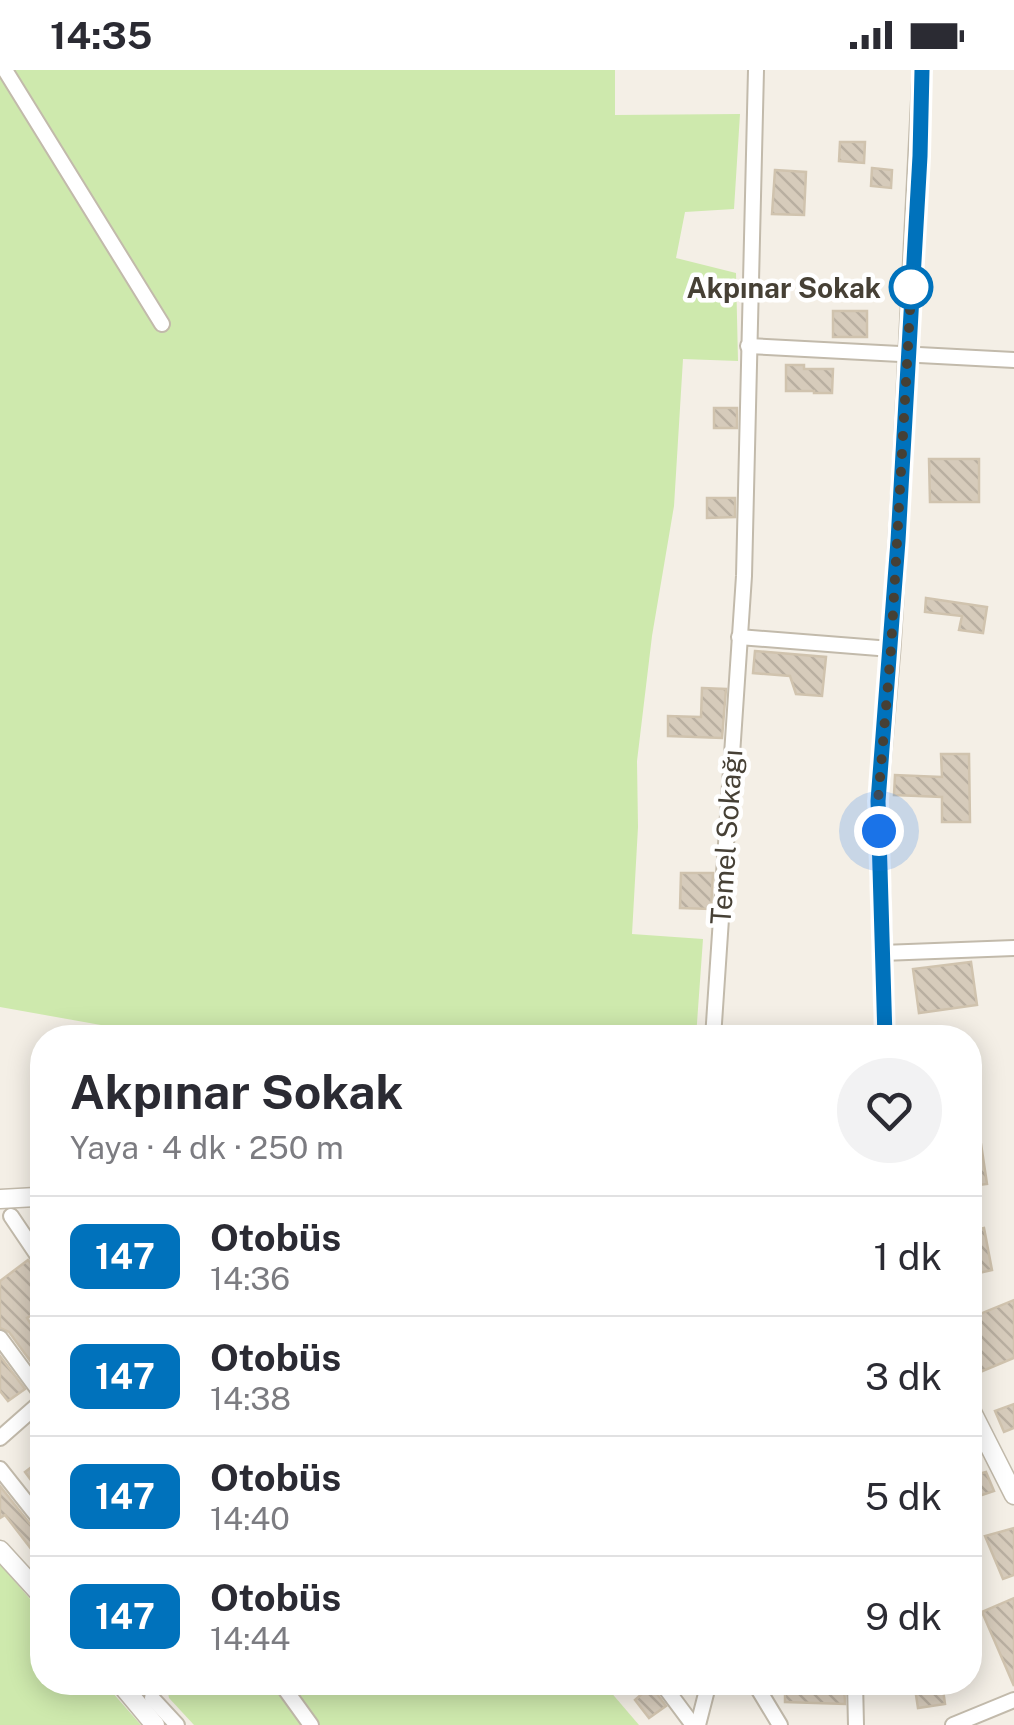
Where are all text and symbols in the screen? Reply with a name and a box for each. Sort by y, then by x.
text: 14:35 [50,13,152,58]
marker: Akpınar Sokak [890,266,932,308]
place label: Akpınar Sokak [687,271,881,304]
street label: Temel Sokağı [703,748,749,926]
your location [854,806,904,856]
button: heart [837,1058,942,1163]
text: Akpınar Sokak [70,1063,403,1120]
text: Yaya · 4 dk · 250 m [70,1129,344,1166]
text: Otobüs [210,1215,341,1260]
text: 1 dk [874,1234,942,1279]
text: 147 [95,1236,155,1277]
text: 14:36 [210,1260,290,1297]
text: Otobüs [210,1335,341,1380]
text: 3 dk [865,1354,942,1399]
text: 147 [95,1356,155,1397]
text: 14:38 [210,1380,291,1417]
text: Otobüs [210,1455,341,1500]
text: 5 dk [865,1474,942,1519]
text: 147 [95,1476,155,1517]
text: 14:40 [210,1500,290,1537]
text: Otobüs [210,1575,341,1620]
text: 9 dk [865,1594,942,1639]
text: 147 [95,1596,155,1637]
text: 14:44 [210,1620,290,1657]

